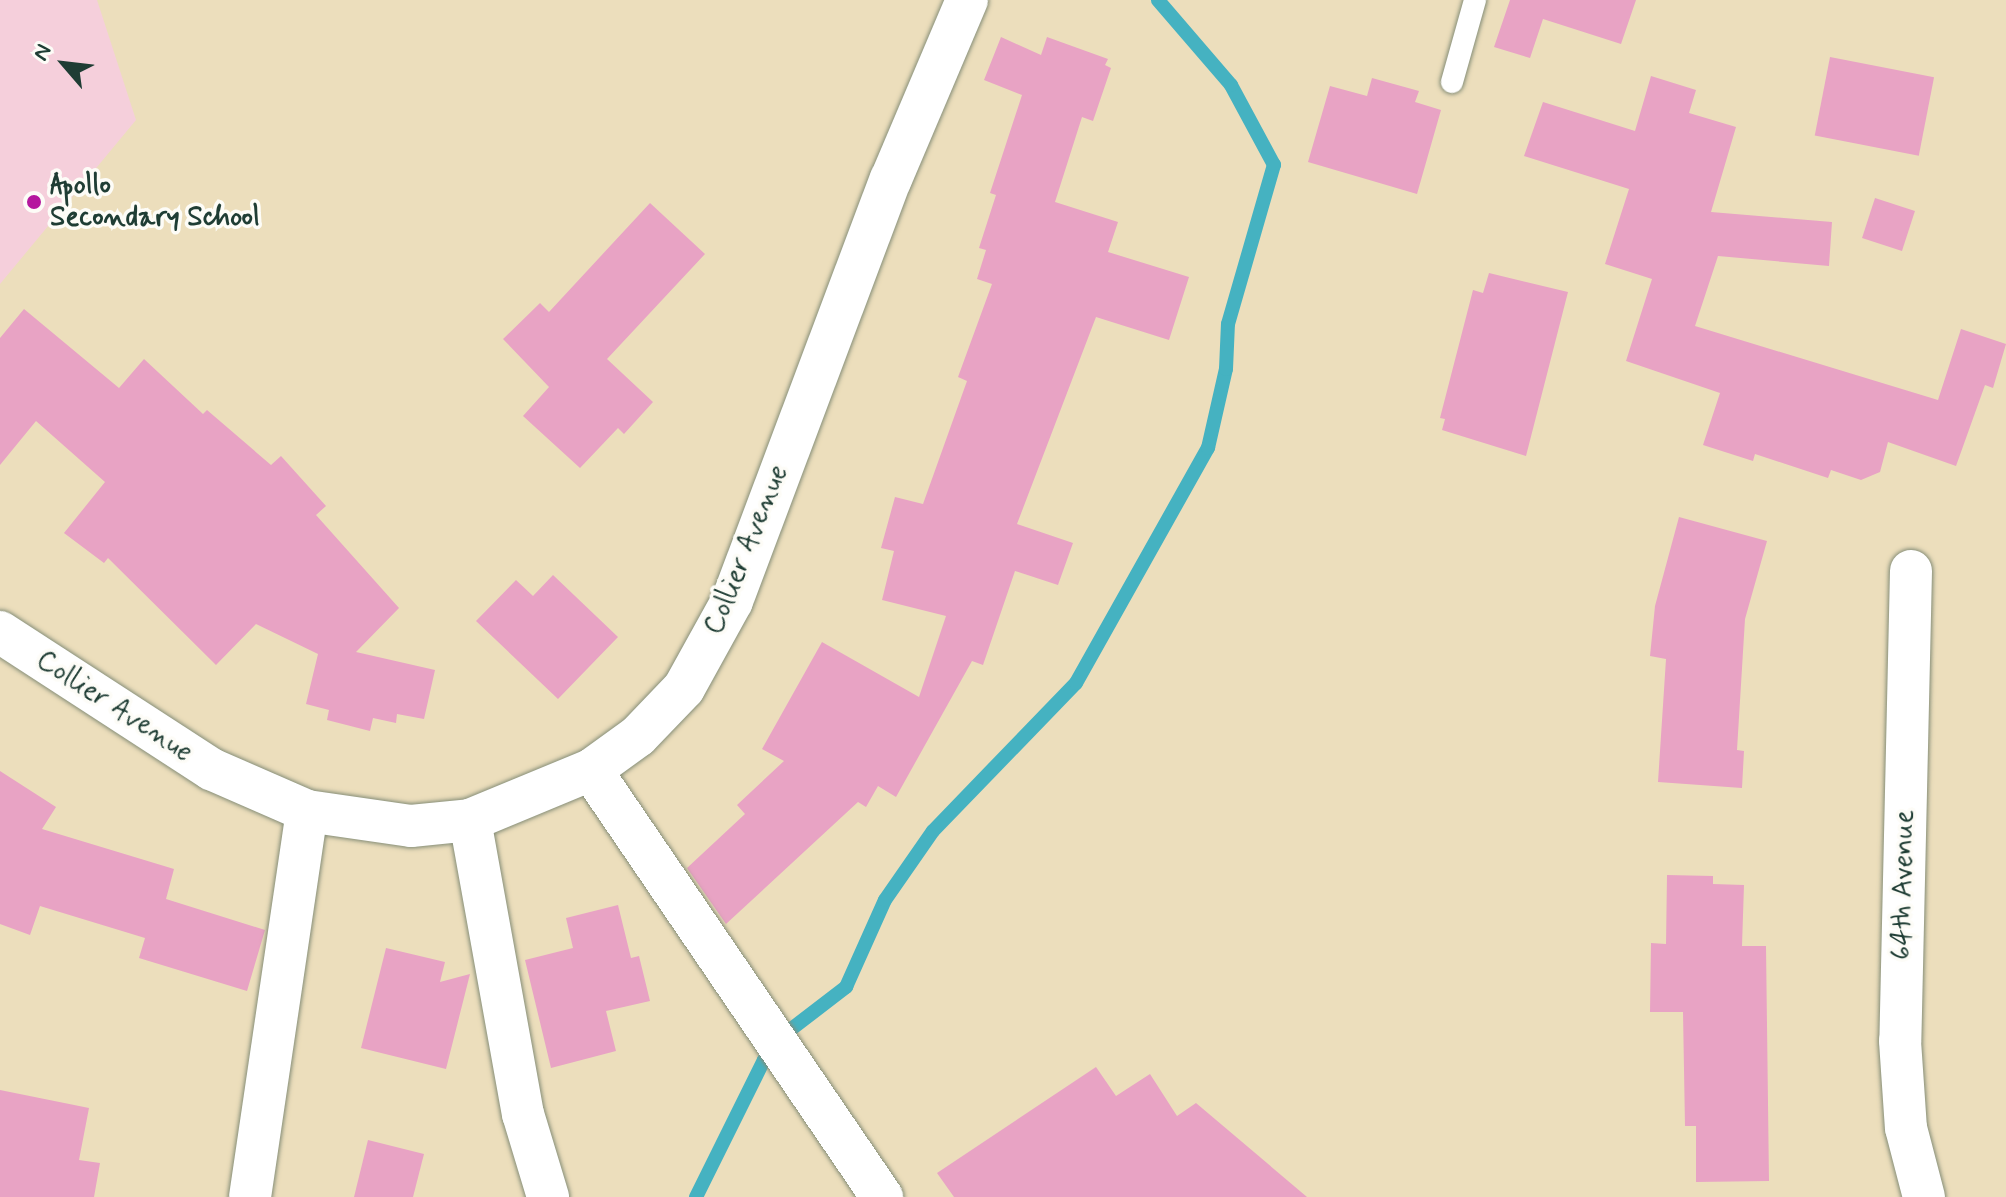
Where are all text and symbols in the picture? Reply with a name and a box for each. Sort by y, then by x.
north arrow [24,24,104,104]
text: N [27,40,59,66]
place label: Apollo Secondary School [50,169,260,235]
marker: Apollo Secondary School [25,193,43,211]
street label: Collier Avenue [698,462,796,638]
street label: Collier Avenue [31,645,197,769]
street label: 64th Avenue [1886,810,1922,960]

